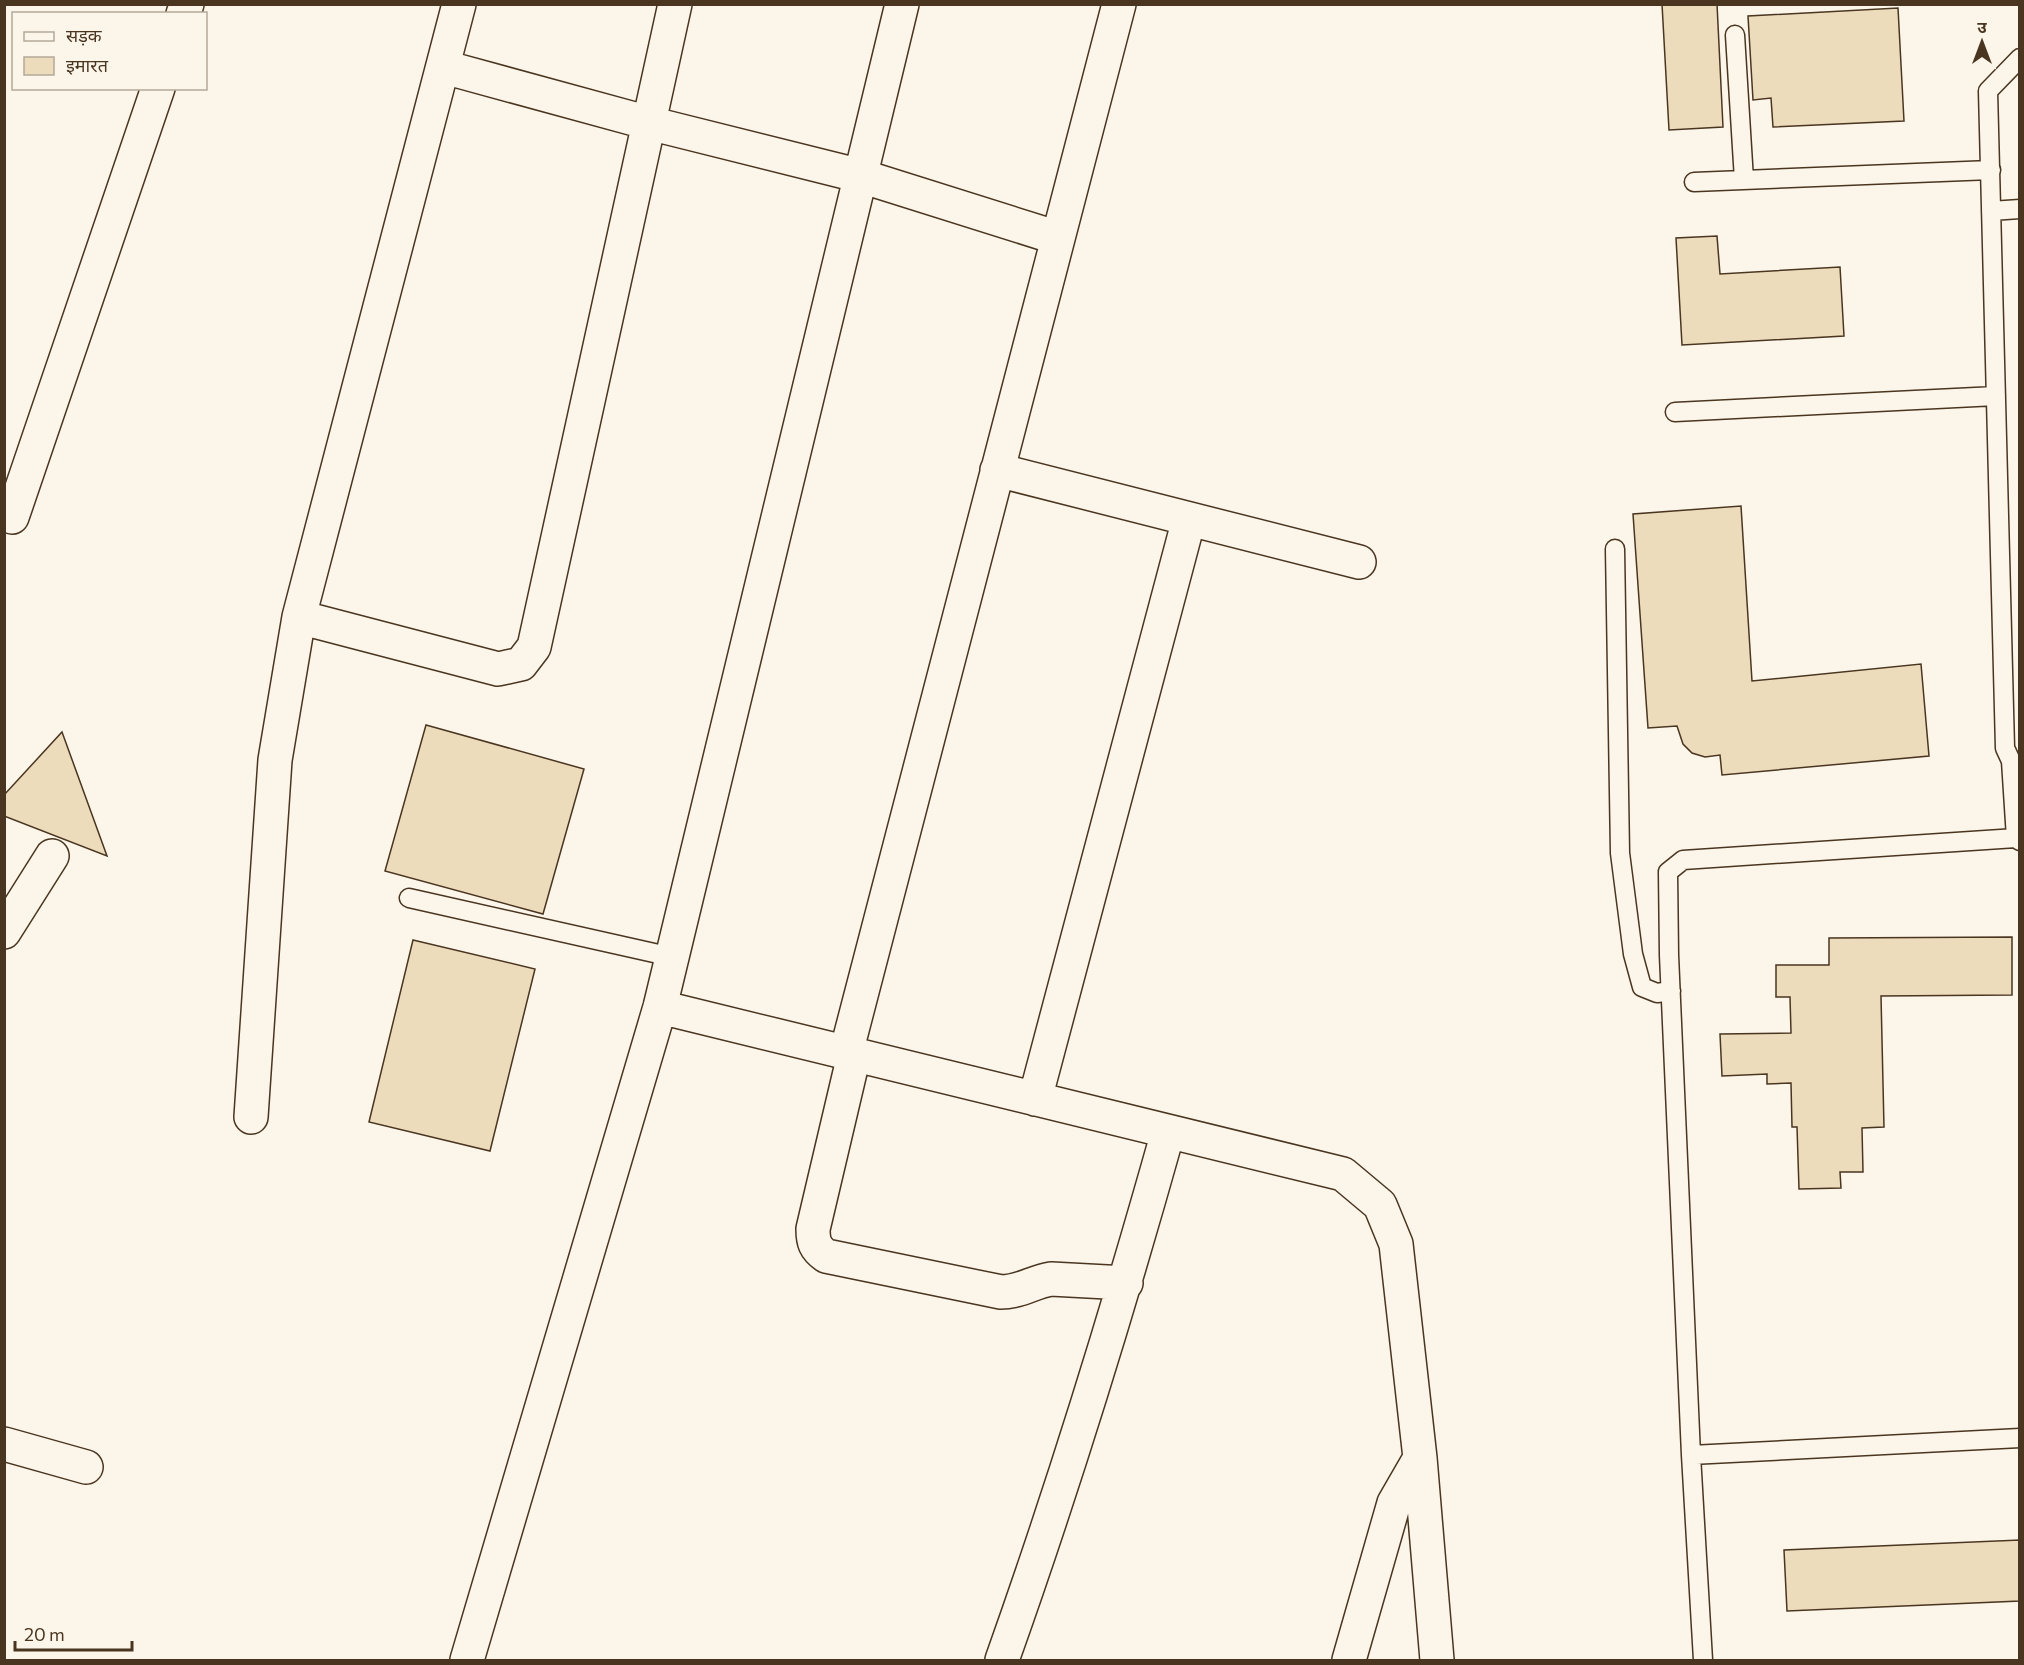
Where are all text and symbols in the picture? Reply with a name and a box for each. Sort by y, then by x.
legend [12,12,207,90]
north arrow [1952,12,2012,72]
text: उ [1977,17,1987,36]
text: सड़क [66,24,103,46]
text: इमारत [66,54,109,76]
scale bar [15,1614,132,1652]
text: 20 m [24,1623,65,1645]

